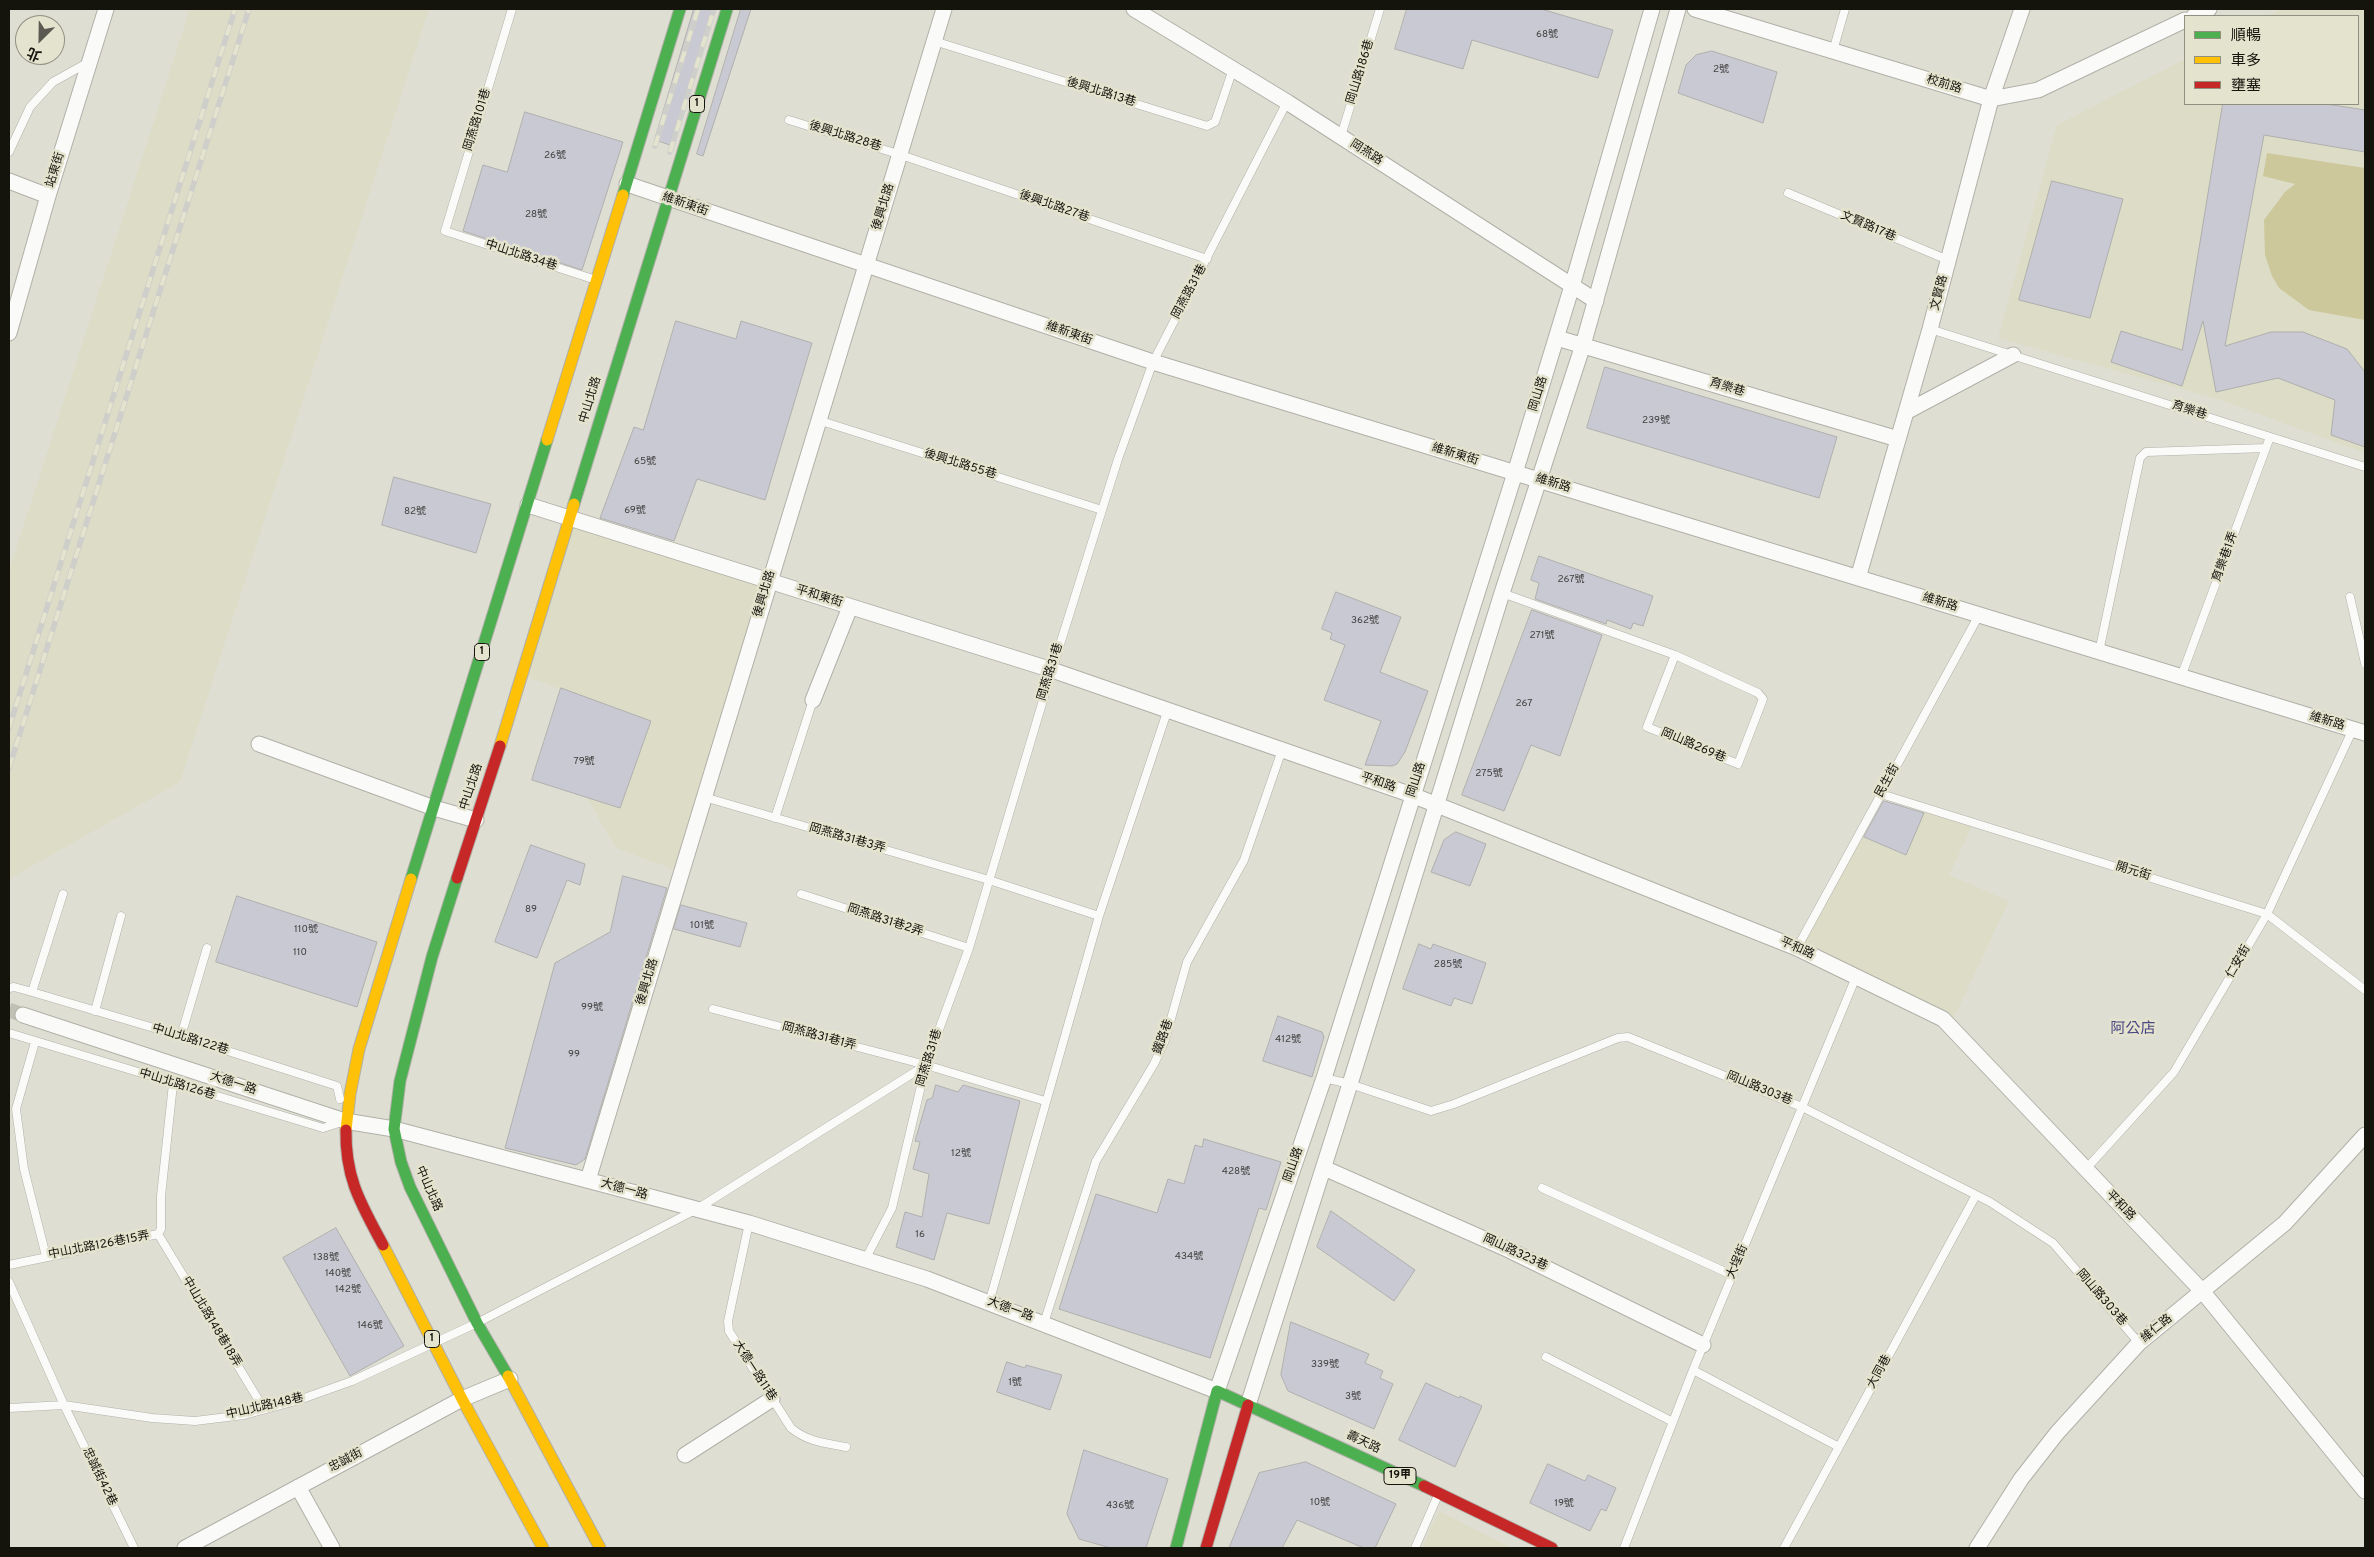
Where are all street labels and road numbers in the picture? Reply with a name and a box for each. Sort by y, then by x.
street label: 岡山路186巷 [1344,38,1378,106]
street label: 校前路 [1925,73,1963,97]
street label: 後興北路13巷 [1065,76,1137,110]
street label: 岡燕路101巷 [462,87,494,153]
road number: 1 [690,96,704,112]
street label: 後興北路28巷 [807,119,883,155]
street label: 岡燕路 [1347,137,1385,169]
street label: 站東街 [44,151,68,189]
street label: 後興北路 [870,182,898,232]
street label: 後興北路27巷 [1017,188,1091,226]
street label: 維新東街 [660,190,710,220]
street label: 文賢路17巷 [1838,209,1898,245]
street label: 中山北路34巷 [483,238,559,274]
street label: 岡燕路31巷 [1170,262,1210,322]
street label: 文賢路 [1928,274,1952,312]
street label: 維新東街 [1044,319,1094,349]
street label: 中山北路 [577,375,605,425]
street label: 岡山路 [1527,375,1551,413]
street label: 育樂巷 [1708,376,1746,400]
street label: 育樂巷 [2170,399,2208,423]
street label: 維新東街 [1430,441,1480,469]
street label: 後興北路55巷 [922,447,998,483]
street label: 維新路 [1534,472,1572,496]
street label: 育樂巷1弄 [2210,530,2242,584]
street label: 後興北路 [751,569,779,619]
street label: 平和東街 [794,583,844,611]
street label: 維新路 [1921,591,1959,615]
street label: 岡燕路31巷 [1035,641,1067,703]
road number: 1 [474,644,490,660]
street label: 維新路 [2308,710,2346,734]
street label: 岡山路269巷 [1658,726,1728,766]
street label: 岡山路 [1405,761,1429,799]
street label: 中山北路 [458,762,486,812]
street label: 民生街 [1873,762,1903,800]
street label: 平和路 [1359,770,1397,796]
street label: 岡燕路31巷3弄 [807,821,887,857]
street label: 開元街 [2114,860,2152,884]
street label: 岡燕路31巷2弄 [845,902,925,940]
street label: 平和路 [1778,935,1816,963]
street label: 仁安街 [2224,943,2254,981]
street label: 後興北路 [634,957,662,1007]
street label: 鐵路巷 [1151,1018,1177,1056]
street label: 岡燕路31巷1弄 [780,1020,858,1054]
street label: 中山北路122巷 [150,1022,230,1058]
street label: 岡燕路31巷 [914,1027,946,1089]
street label: 中山北路126巷 [137,1067,217,1103]
street label: 岡山路303巷 [1724,1069,1794,1109]
street label: 大德一路 [208,1070,258,1098]
street label: 岡山路 [1281,1146,1307,1184]
street label: 中山北路 [412,1164,444,1214]
street label: 大德一路 [599,1177,649,1203]
street label: 平和路 [2102,1188,2138,1224]
street label: 中山北路126巷15弄 [47,1229,151,1263]
street label: 岡山路323巷 [1480,1232,1550,1274]
street label: 大埕街 [1724,1243,1752,1281]
street label: 岡山路303巷 [2073,1267,2129,1329]
street label: 中山北路148巷18弄 [178,1274,244,1370]
street label: 大德一路 [985,1295,1035,1325]
street label: 維仁路 [2138,1312,2176,1346]
road number: 1 [424,1330,440,1348]
street label: 大德一路11巷 [729,1338,779,1404]
street label: 大同巷 [1865,1353,1895,1391]
street label: 中山北路148巷 [225,1391,305,1423]
street label: 壽天路 [1344,1429,1382,1457]
street label: 忠誠街42巷 [79,1446,119,1508]
street label: 忠誠街 [327,1446,365,1476]
road number: 19甲 [1384,1468,1416,1484]

